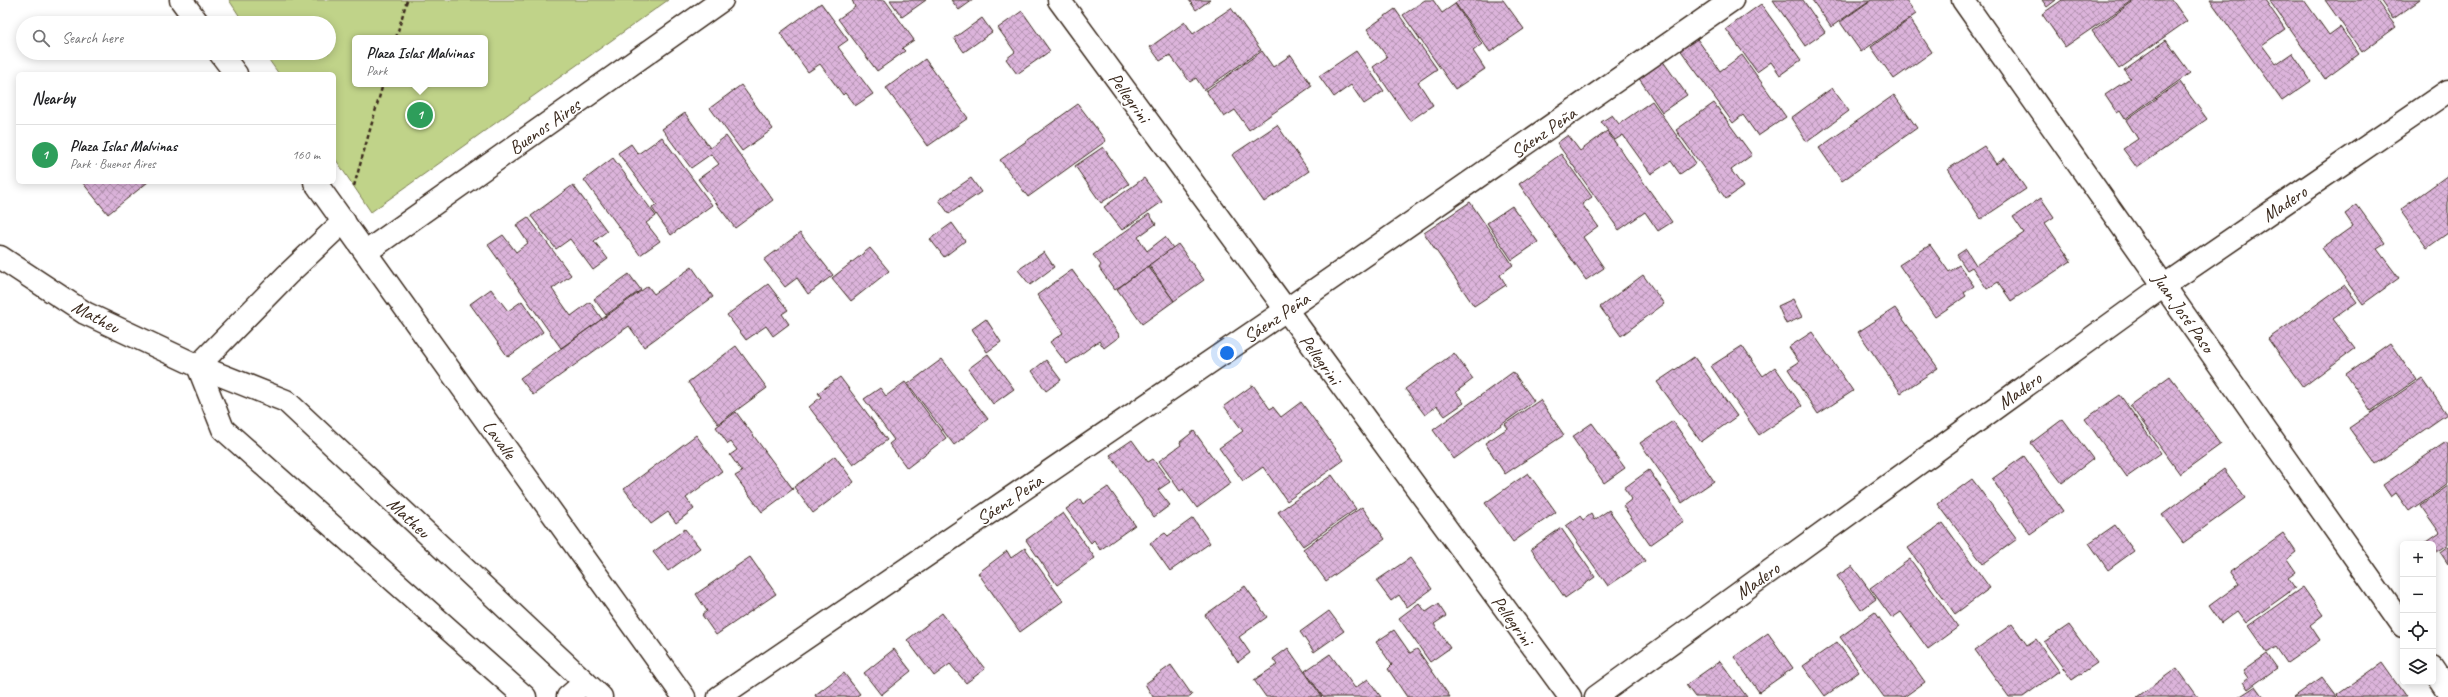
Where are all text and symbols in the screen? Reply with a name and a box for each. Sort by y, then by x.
search box [16,16,336,60]
icon: search [30,27,52,49]
text: Search here [62,29,123,48]
popup [352,35,488,87]
text: Plaza Islas Malvinas [367,44,473,63]
text: Park [367,63,387,79]
street label: Pellegrini [1103,68,1157,130]
text: Nearby [32,88,75,109]
street label: Buenos Aires [504,92,587,160]
pin: 1 [407,100,433,130]
street label: Sáenz Peña [1506,101,1582,164]
text: Plaza Islas Malvinas [70,137,177,156]
text: 1 [42,147,48,163]
text: 160 m [292,147,320,163]
text: Park · Buenos Aires [70,156,155,172]
street label: Madero [2257,179,2313,228]
street label: Juan José Paso [2146,267,2221,359]
street label: Sáenz Peña [1239,286,1316,349]
street label: Matheu [68,295,124,340]
street label: Pellegrini [1294,330,1348,392]
your location [1217,343,1237,363]
street label: Madero [1993,366,2048,415]
street label: Lavalle [477,415,522,465]
street label: Sáenz Peña [972,468,1049,531]
street label: Matheu [382,492,436,544]
map controls [2400,541,2436,685]
button: + [2400,541,2436,577]
street label: Madero [1731,556,1786,605]
button: − [2400,577,2436,613]
street label: Pellegrini [1486,591,1540,653]
button: locate [2400,613,2436,649]
button: layers [2400,649,2436,685]

